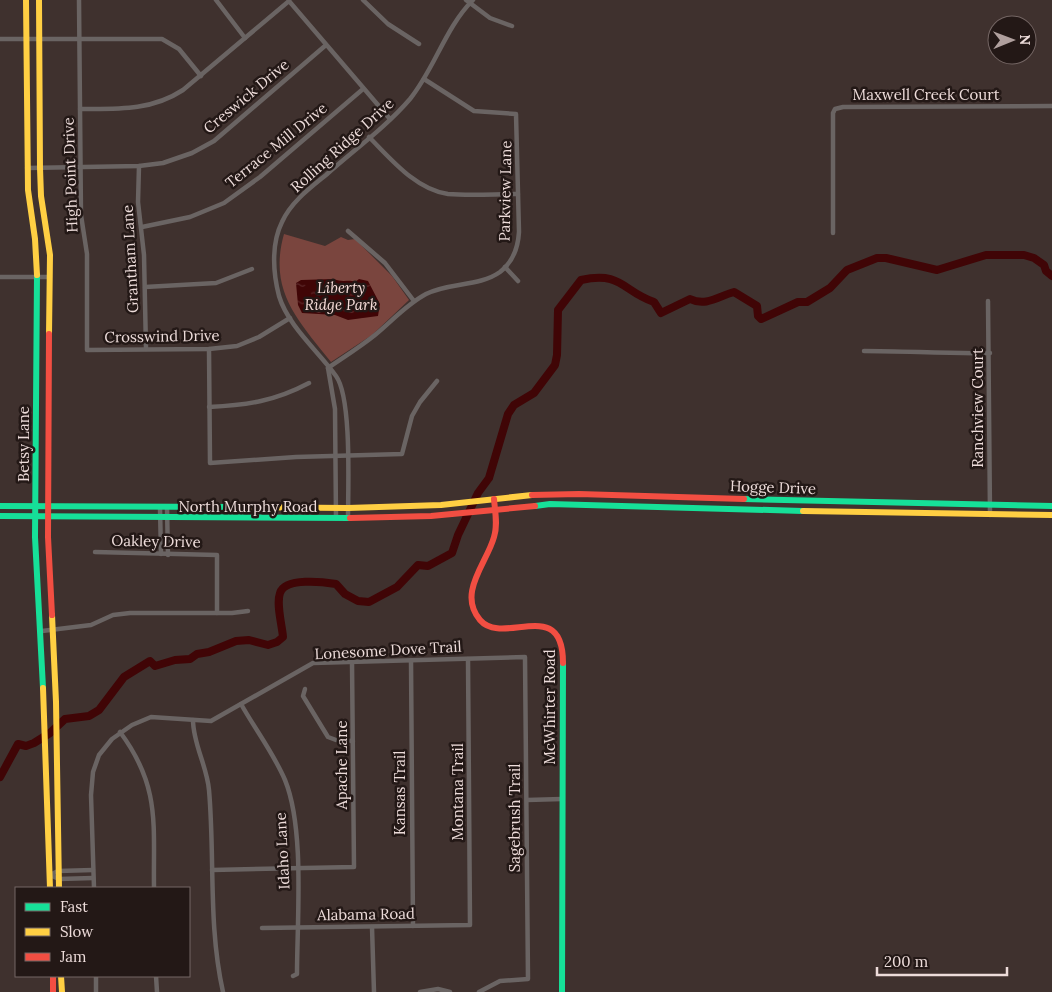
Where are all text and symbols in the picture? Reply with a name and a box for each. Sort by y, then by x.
north arrow [987,15,1037,65]
text: N [1016,34,1034,46]
street label: Creswick Drive [199,55,293,137]
street label: Maxwell Creek Court [852,85,1000,104]
street label: Rolling Ridge Drive [287,94,397,196]
street label: Terrace Mill Drive [221,98,331,192]
street label: High Point Drive [58,117,82,233]
street label: Parkview Lane [495,140,515,242]
street label: Grantham Lane [118,204,142,314]
park label: Liberty Ridge Park [305,278,378,314]
street label: Crosswind Drive [104,325,220,347]
street label: Ranchview Court [968,348,987,468]
street label: Betsy Lane [14,406,33,482]
street label: Hogge Drive [730,476,816,498]
street label: North Murphy Road [178,497,318,516]
street label: Oakley Drive [111,531,201,551]
street label: Lonesome Dove Trail [314,637,462,663]
street label: McWhirter Road [540,649,559,765]
street label: Apache Lane [332,720,351,811]
street label: Montana Trail [448,743,467,841]
street label: Kansas Trail [390,751,409,835]
street label: Sagebrush Trail [505,764,524,872]
street label: Idaho Lane [270,812,294,890]
legend [15,887,190,977]
text: Fast [60,897,88,916]
street label: Alabama Road [316,904,415,924]
text: Slow [60,922,93,941]
scale bar [877,944,1007,976]
text: Jam [59,947,87,966]
text: 200 m [884,952,928,971]

